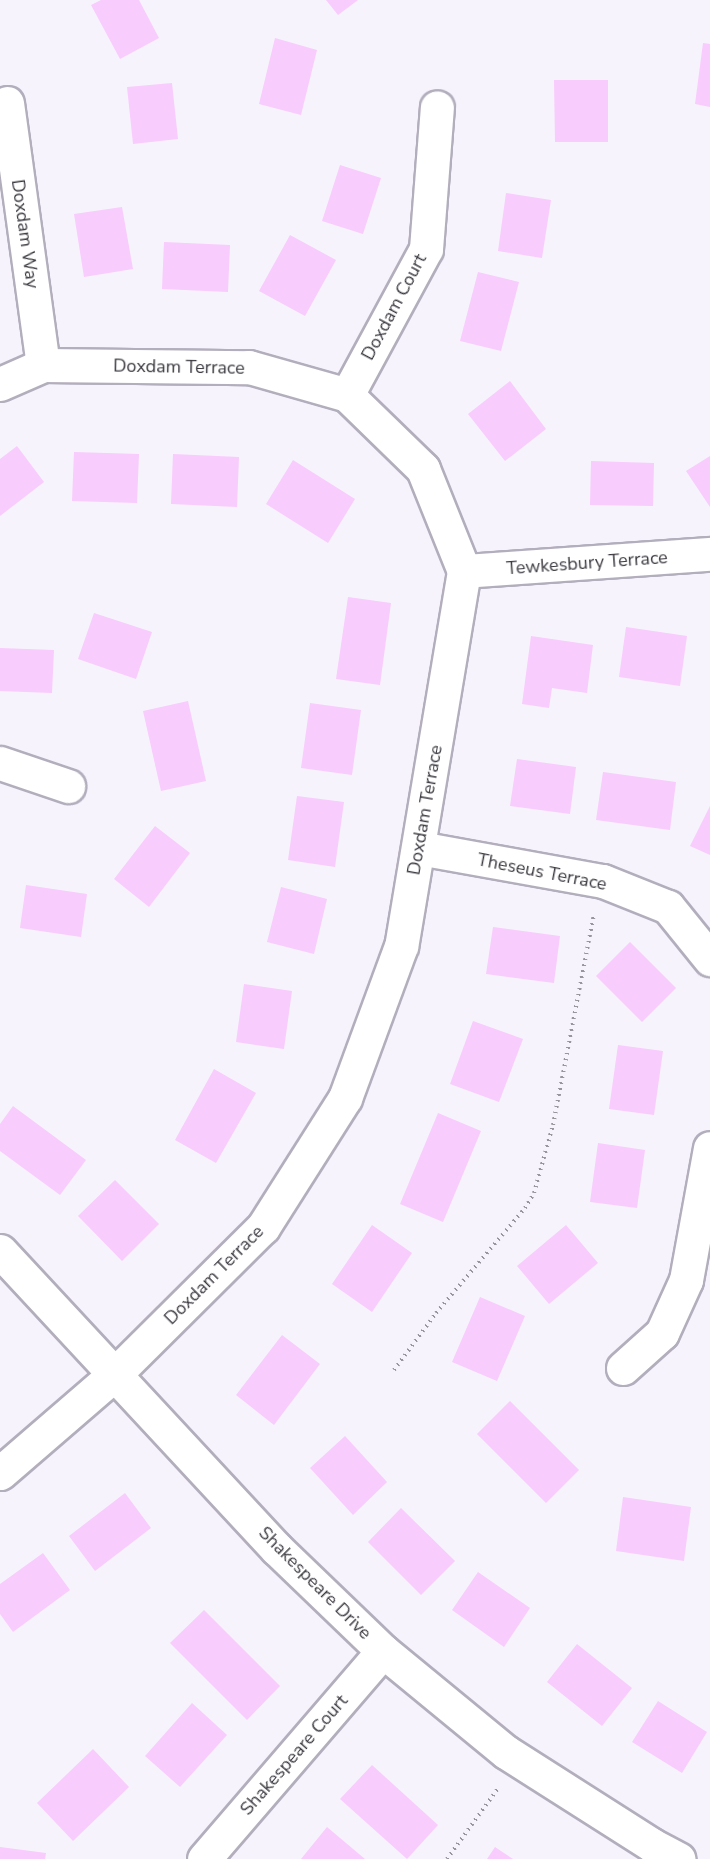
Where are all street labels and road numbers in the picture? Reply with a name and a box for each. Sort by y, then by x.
street label: Doxdam Way [7,178,43,290]
street label: Doxdam Court [357,250,431,364]
street label: Doxdam Terrace [113,355,245,379]
street label: Tewkesbury Terrace [506,547,668,579]
street label: Doxdam Terrace [403,743,447,877]
street label: Theseus Terrace [475,849,609,895]
street label: Doxdam Terrace [160,1221,268,1329]
street label: Shakespeare Drive [254,1522,376,1644]
street label: Shakespeare Court [236,1690,352,1820]

